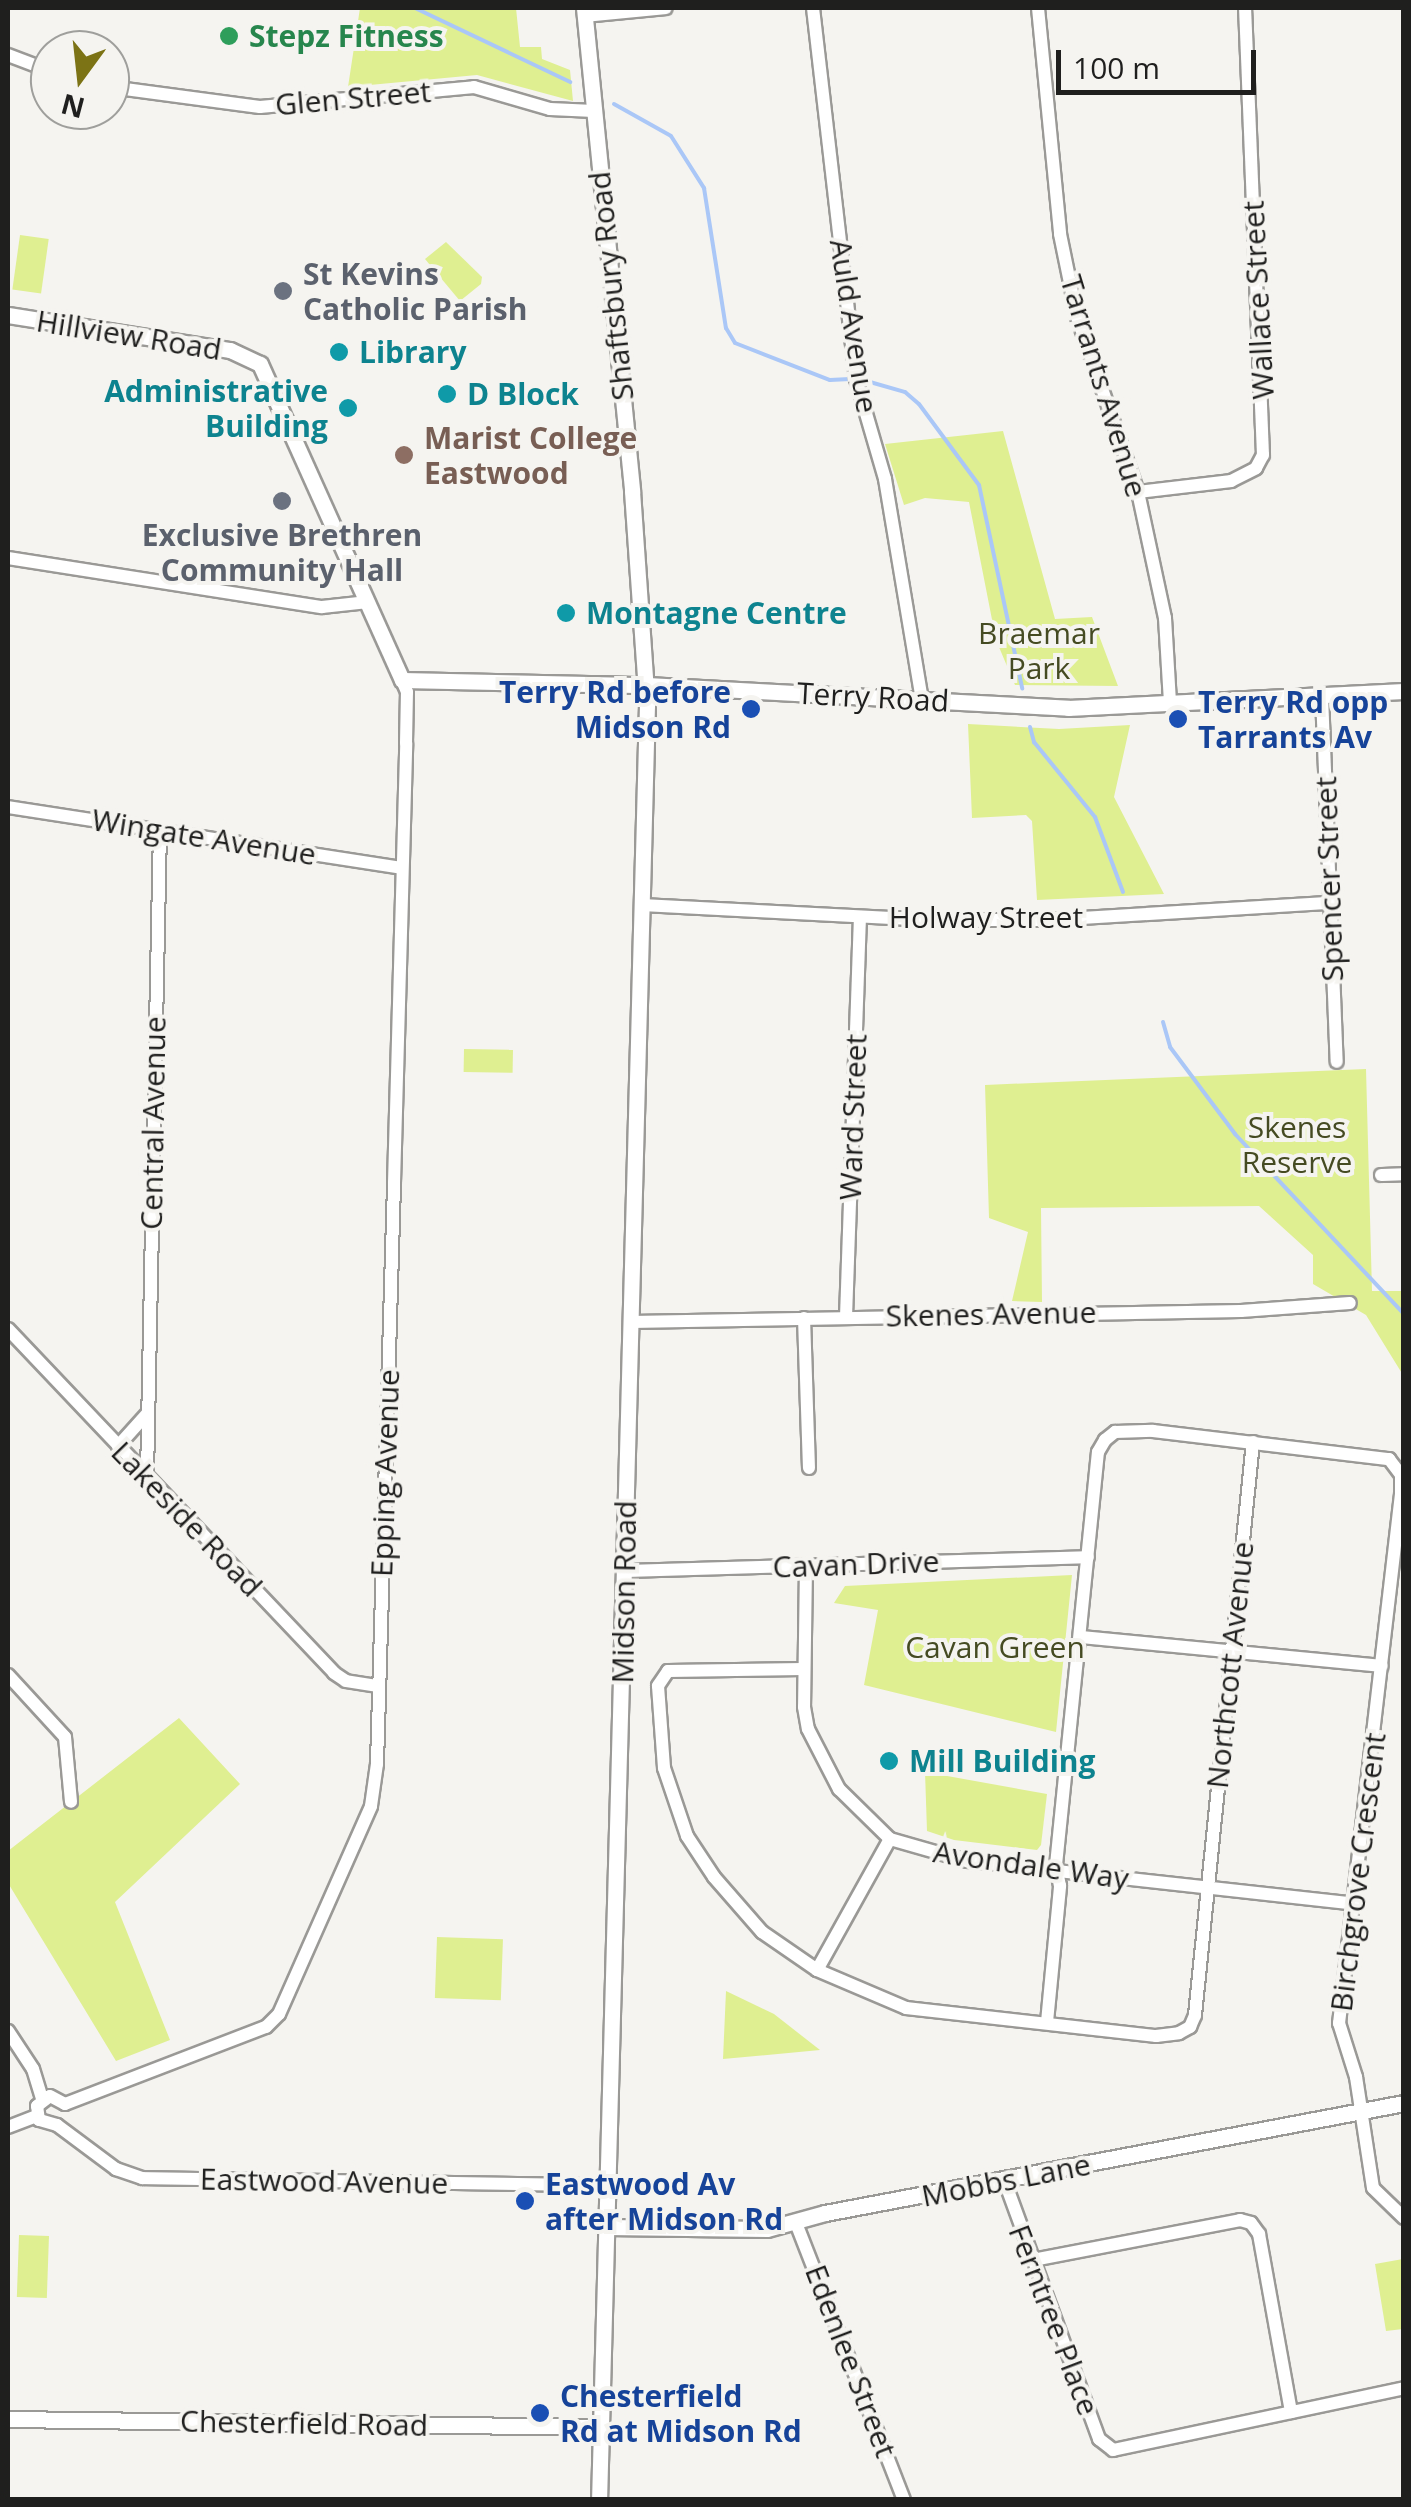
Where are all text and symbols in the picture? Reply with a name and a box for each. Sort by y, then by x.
place label: Stepz Fitness [249,18,444,54]
marker: Stepz Fitness [218,25,240,47]
north arrow [30,30,130,130]
scale bar [1061,30,1261,92]
text: 100 m [1073,47,1160,88]
street label: Glen Street [274,73,432,123]
text: N [57,86,89,128]
street label: Shaftsbury Road [581,170,641,402]
street label: Wallace Street [1235,200,1281,400]
street label: Auld Avenue [822,236,886,416]
place label: St Kevins Catholic Parish [303,256,527,326]
street label: Tarrants Avenue [1053,271,1155,501]
marker: St Kevins Catholic Parish [272,280,294,302]
street label: Hillview Road [34,303,224,367]
place label: Library [359,334,467,370]
marker: Library [328,341,350,363]
place label: Administrative Building [104,373,328,444]
place label: D Block [467,376,579,412]
marker: D Block [436,383,458,405]
marker: Administrative Building [337,397,359,419]
place label: Marist College Eastwood [424,420,637,490]
marker: Marist College Eastwood [393,444,415,466]
marker: Exclusive Brethren Community Hall [271,490,293,512]
place label: Exclusive Brethren Community Hall [142,517,422,588]
place label: Montagne Centre [586,595,847,631]
marker: Montagne Centre [555,602,577,624]
park label: Braemar Park [978,615,1100,686]
place label: Terry Rd before Midson Rd [499,674,731,744]
street label: Terry Road [796,675,950,719]
place label: Terry Rd opp Tarrants Av [1198,684,1388,754]
marker: Terry Rd before Midson Rd [740,698,762,720]
marker: Terry Rd opp Tarrants Av [1167,708,1189,730]
street label: Spencer Street [1307,776,1351,982]
street label: Wingate Avenue [89,802,319,872]
street label: Holway Street [889,899,1083,935]
street label: Central Avenue [133,1016,173,1230]
street label: Ward Street [832,1033,874,1201]
park label: Skenes Reserve [1242,1109,1352,1180]
street label: Skenes Avenue [885,1294,1097,1334]
street label: Epping Avenue [363,1368,407,1578]
street label: Lakeside Road [104,1434,270,1604]
street label: Midson Road [604,1500,644,1684]
street label: Northcott Avenue [1199,1540,1261,1790]
street label: Cavan Drive [772,1543,940,1585]
park label: Cavan Green [905,1629,1085,1665]
street label: Birchgrove Crescent [1323,1730,1393,2014]
place label: Mill Building [909,1743,1096,1779]
marker: Mill Building [878,1750,900,1772]
street label: Avondale Way [931,1833,1131,1897]
street label: Mobbs Lane [918,2146,1094,2214]
street label: Eastwood Avenue [200,2161,448,2201]
place label: Eastwood Av after Midson Rd [545,2166,783,2236]
marker: Eastwood Av after Midson Rd [514,2190,536,2212]
street label: Ferntree Place [1001,2220,1107,2420]
street label: Edenlee Street [798,2260,904,2462]
place label: Chesterfield Rd at Midson Rd [560,2378,802,2448]
marker: Chesterfield Rd at Midson Rd [529,2402,551,2424]
street label: Chesterfield Road [180,2403,428,2443]

